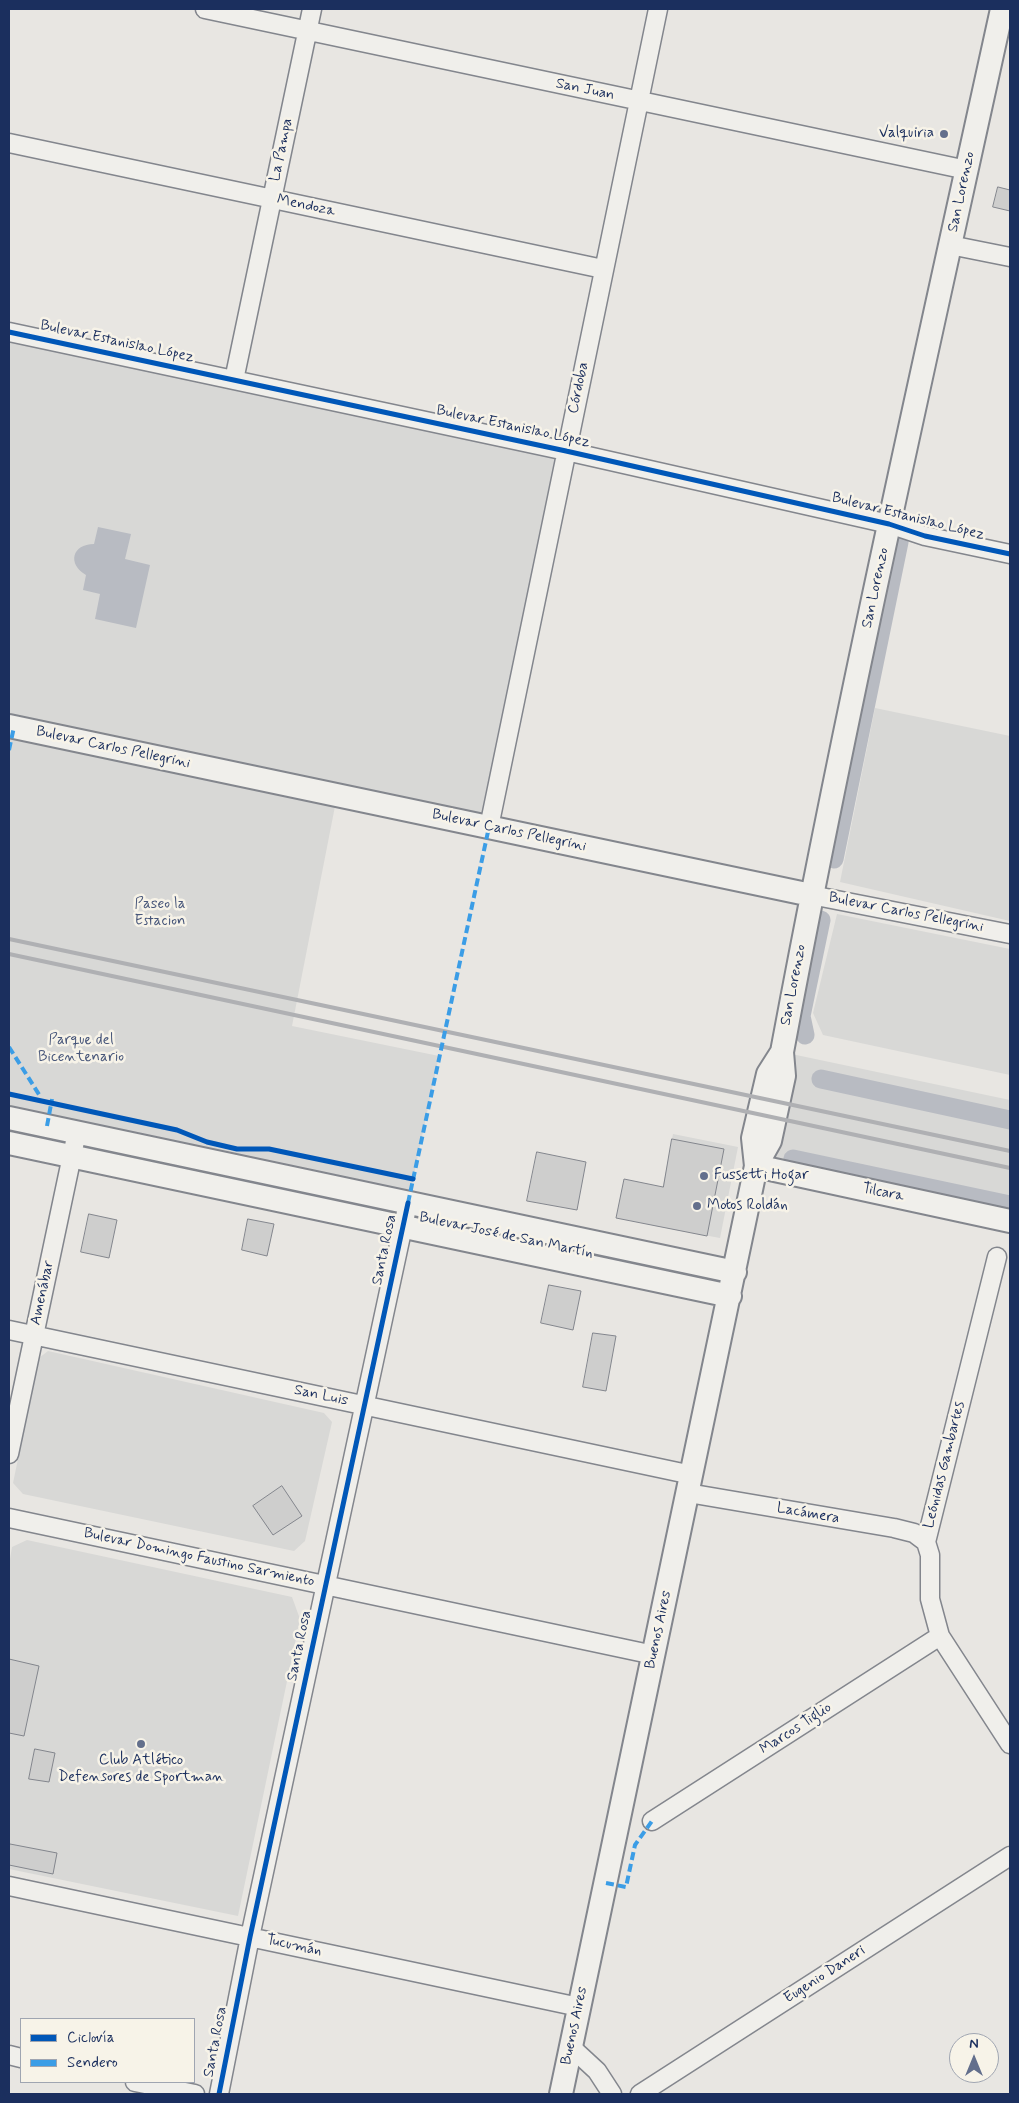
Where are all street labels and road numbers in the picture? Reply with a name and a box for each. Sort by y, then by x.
street label: San Juan [554,75,616,105]
street label: La Pampa [267,117,297,183]
street label: San Lorenzo [945,150,979,234]
street label: Mendoza [275,191,337,221]
street label: Bulevar Estanislao López [38,317,196,367]
street label: Córdoba [565,361,593,415]
street label: Bulevar Estanislao López [434,402,592,452]
street label: Bulevar Estanislao López [830,489,986,545]
street label: San Lorenzo [859,546,893,630]
street label: Bulevar Carlos Pellegrini [34,723,192,773]
street label: Bulevar Carlos Pellegrini [430,806,588,856]
street label: Bulevar Carlos Pellegrini [827,889,985,937]
street label: San Lorenzo [777,943,811,1027]
street label: Tilcara [861,1180,905,1206]
street label: Bulevar José de San Martín [417,1209,595,1263]
street label: Santa Rosa [369,1213,401,1287]
street label: Amenábar [27,1259,59,1327]
street label: San Luis [292,1382,350,1410]
street label: Leónidas Gambartes [921,1400,969,1530]
street label: Lacámera [775,1500,841,1528]
street label: Bulevar Domingo Faustino Sarmiento [82,1525,316,1591]
street label: Buenos Aires [642,1589,676,1671]
street label: Santa Rosa [284,1609,316,1683]
street label: Marcos Tiglio [757,1699,835,1759]
street label: Tucumán [265,1931,323,1961]
street label: Eugenio Daneri [781,1942,869,2008]
street label: Buenos Aires [558,1985,592,2067]
street label: Santa Rosa [200,2005,232,2079]

